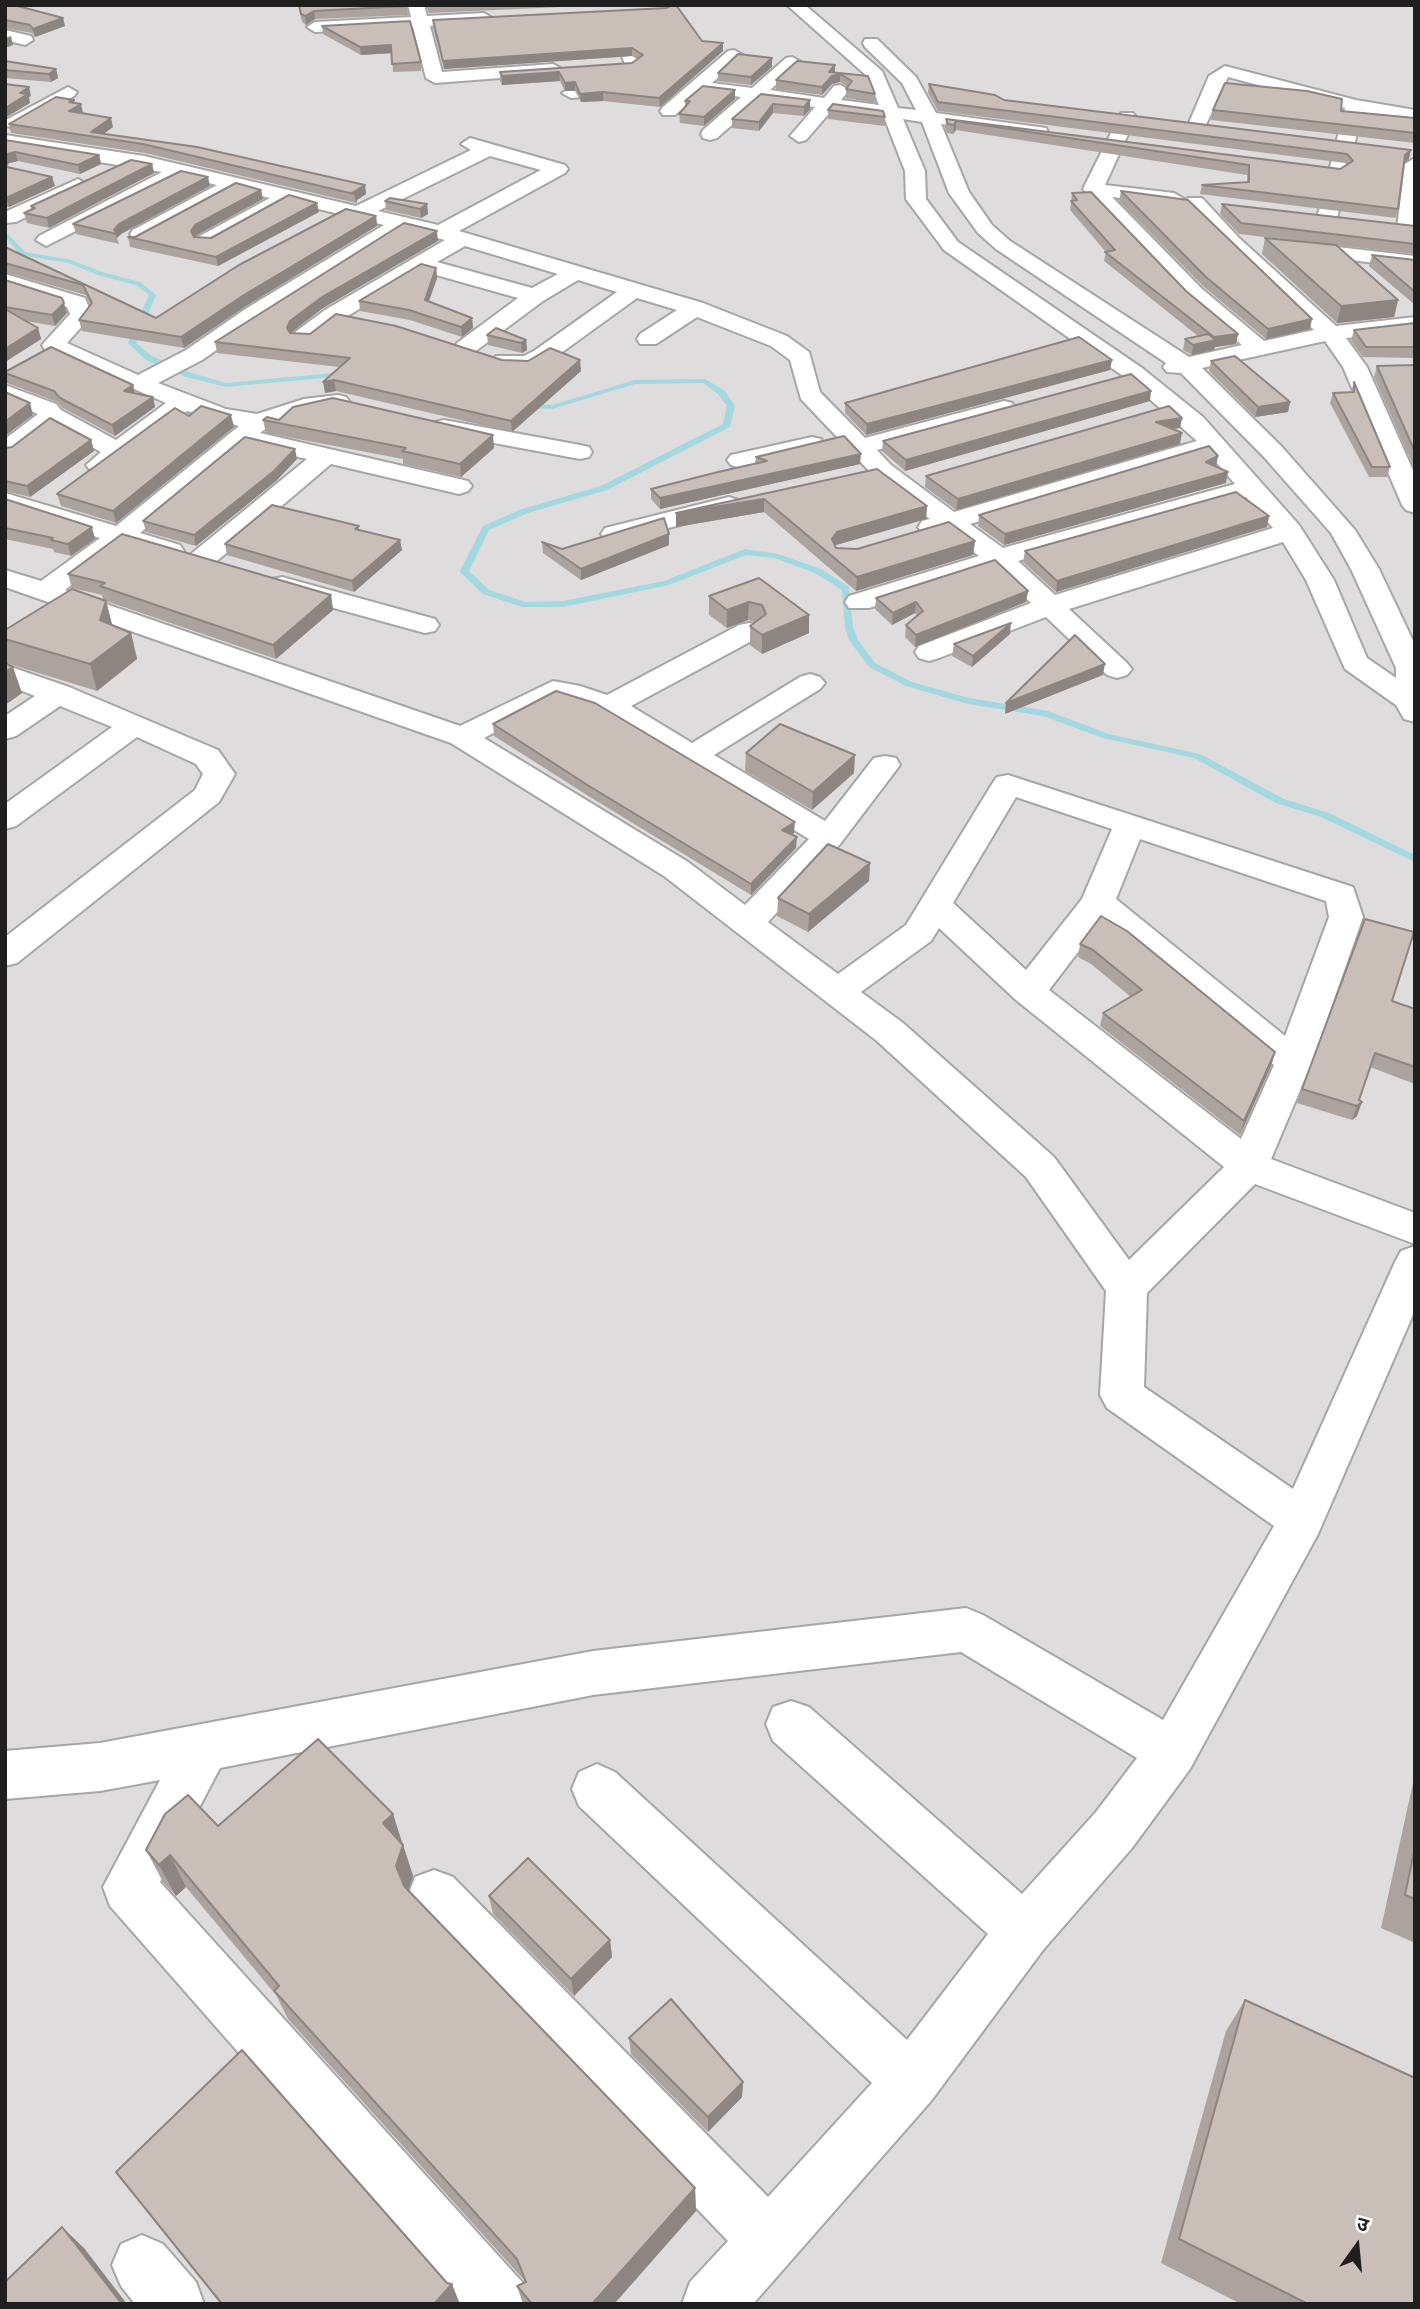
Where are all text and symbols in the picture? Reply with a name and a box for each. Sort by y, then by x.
north arrow [1322,2211,1392,2281]
text: उ [1354,2213,1371,2239]

